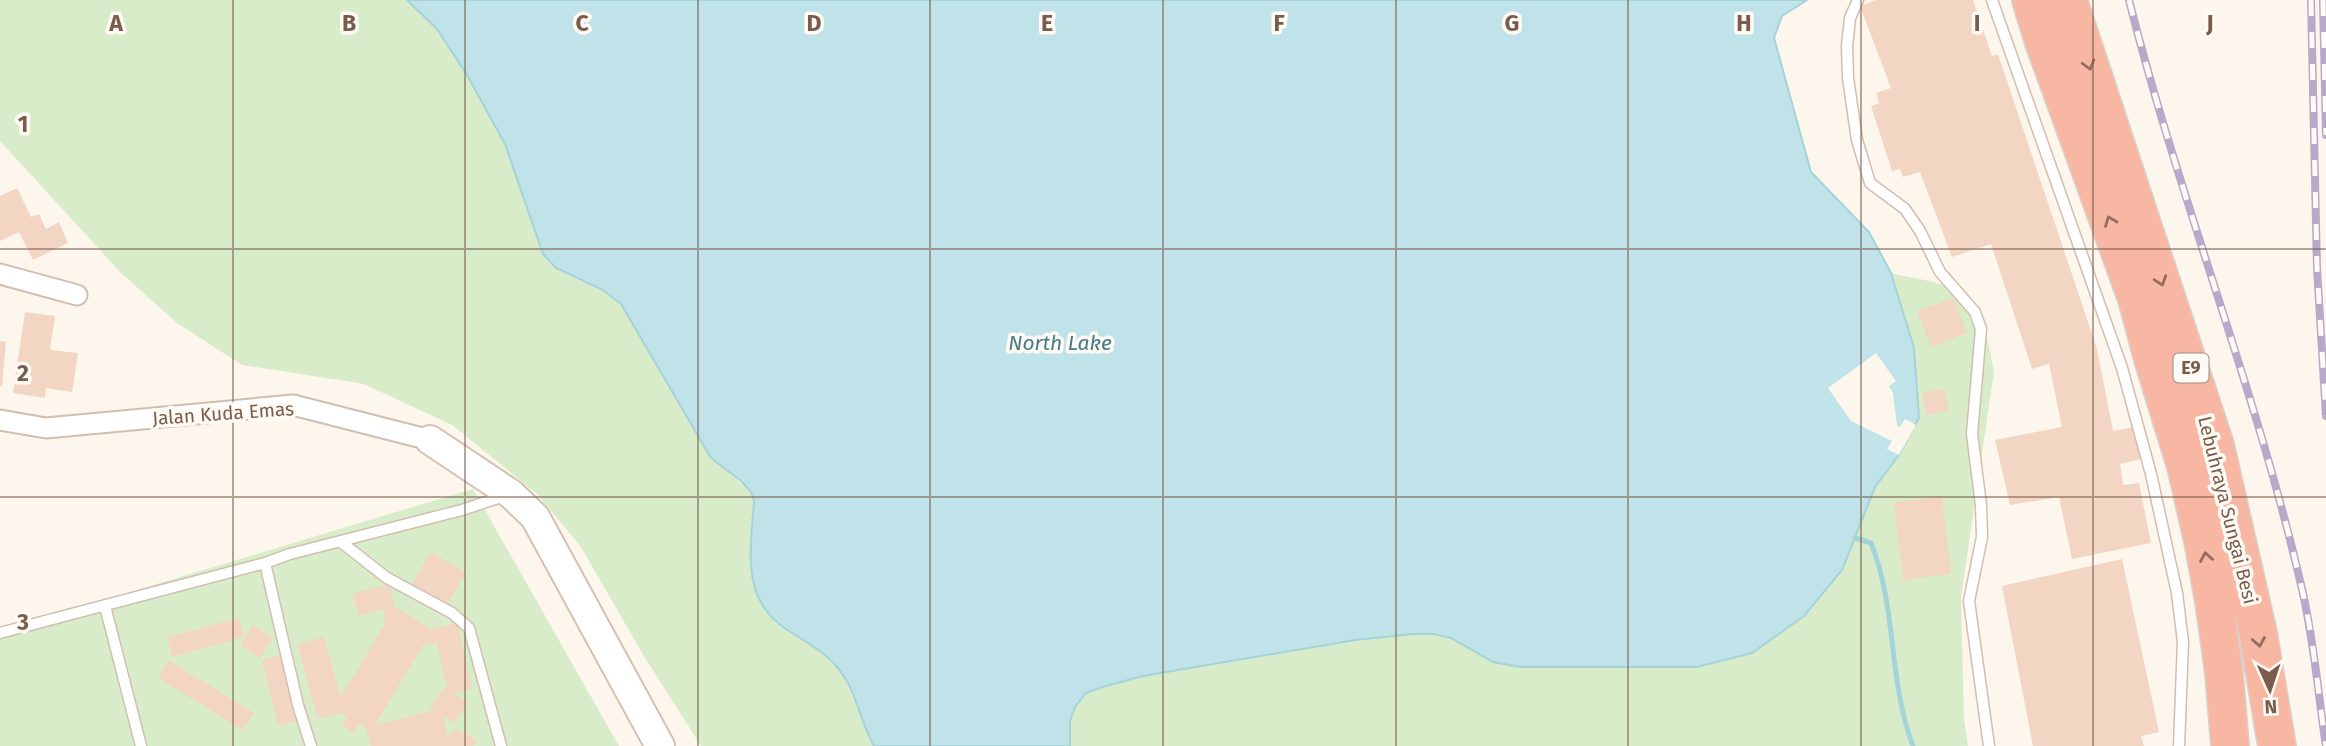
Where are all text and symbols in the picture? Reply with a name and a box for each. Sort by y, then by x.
text: A [108,9,123,37]
text: B [342,9,356,37]
text: C [575,9,589,37]
text: D [807,9,822,37]
text: E [1041,9,1053,37]
text: F [1273,9,1285,37]
text: G [1505,9,1519,37]
text: H [1736,9,1752,37]
text: I [1974,9,1980,37]
text: J [2205,9,2214,37]
one-way arrow [2080,59,2095,71]
text: 1 [18,110,28,138]
one-way arrow [2104,215,2118,227]
one-way arrow [2153,274,2167,286]
water label: North Lake [1008,330,1112,356]
road number: E9 [2174,354,2208,382]
text: 2 [17,359,29,387]
street label: Jalan Kuda Emas [151,397,295,430]
street label: Lebuhraya Sungai Besi [2193,414,2262,606]
one-way arrow [2199,551,2214,563]
text: 3 [16,608,29,636]
one-way arrow [2251,636,2266,647]
north arrow [2235,655,2305,725]
text: N [2264,695,2278,718]

